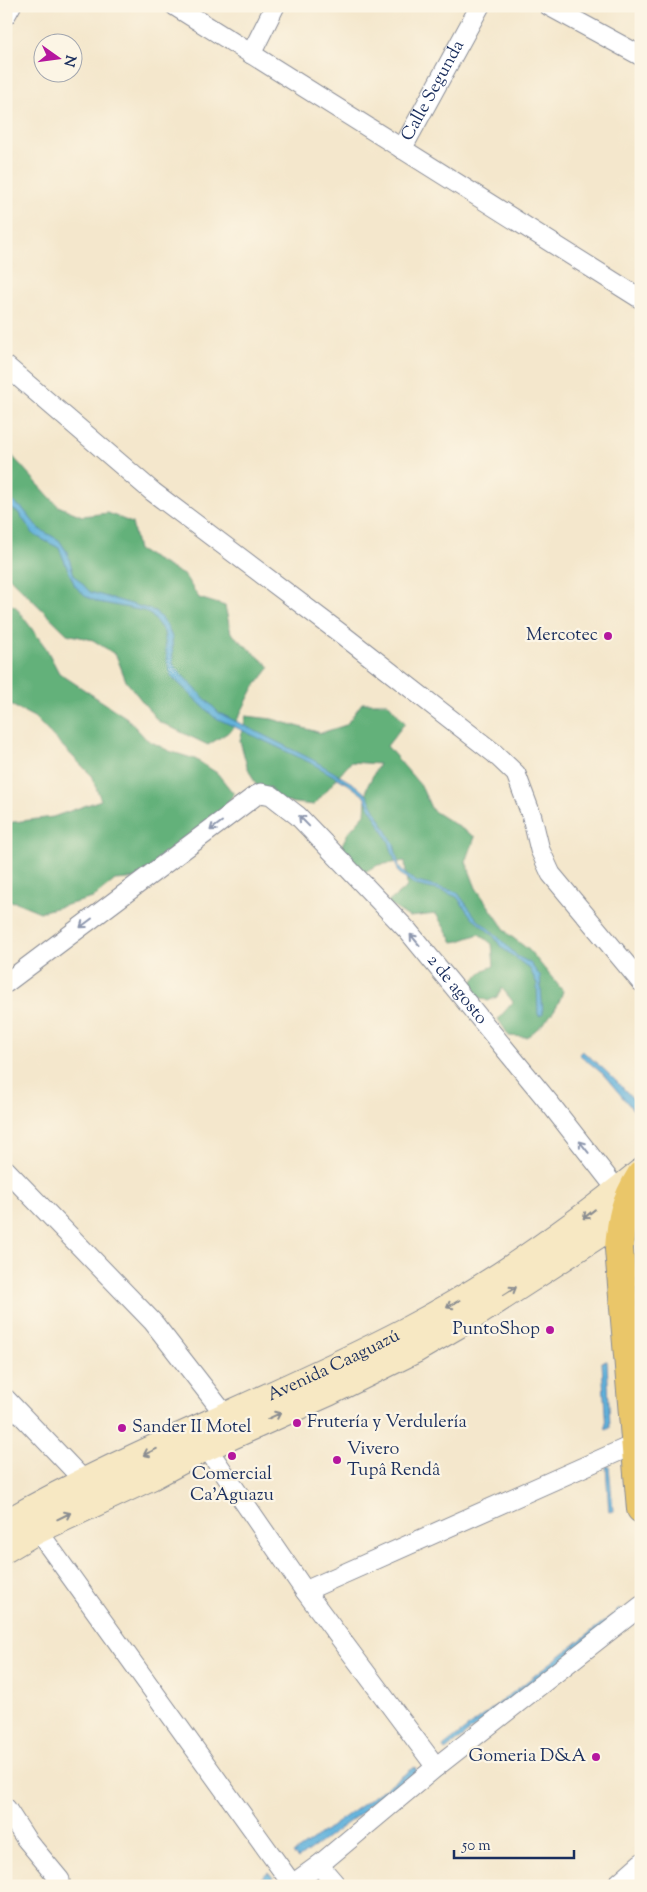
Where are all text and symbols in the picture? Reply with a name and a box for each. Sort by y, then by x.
north arrow [32,32,82,82]
street label: Calle Segunda [395,36,472,146]
text: N [58,53,80,69]
place label: Mercotec [526,623,598,649]
marker: Mercotec [602,630,614,642]
one-way arrow [298,815,310,828]
one-way arrow [210,820,223,831]
one-way arrow [79,918,93,928]
one-way arrow [410,933,421,946]
street label: 2 de agosto [420,949,493,1031]
one-way arrow [579,1141,590,1154]
one-way arrow [583,1209,596,1220]
one-way arrow [503,1286,517,1296]
one-way arrow [446,1299,461,1309]
place label: PuntoShop [453,1317,540,1343]
street label: Avenida Caaguazú [263,1324,405,1409]
marker: PuntoShop [544,1324,556,1336]
one-way arrow [266,1410,281,1420]
place label: Frutería y Verdulería [307,1410,467,1436]
place label: Sander II Motel [132,1415,252,1441]
marker: Frutería y Verdulería [291,1417,303,1429]
marker: Sander II Motel [116,1422,128,1434]
place label: Vivero Tupâ Rendâ [347,1437,440,1484]
one-way arrow [143,1447,158,1457]
marker: Comercial Ca'Aguazu [226,1450,238,1462]
marker: Vivero Tupâ Rendâ [331,1454,343,1466]
place label: Comercial Ca'Aguazu [190,1462,274,1509]
one-way arrow [57,1511,72,1521]
place label: Gomeria D&A [468,1744,586,1770]
marker: Gomeria D&A [590,1751,602,1763]
scale bar [454,1827,574,1859]
text: 50 m [461,1836,491,1857]

